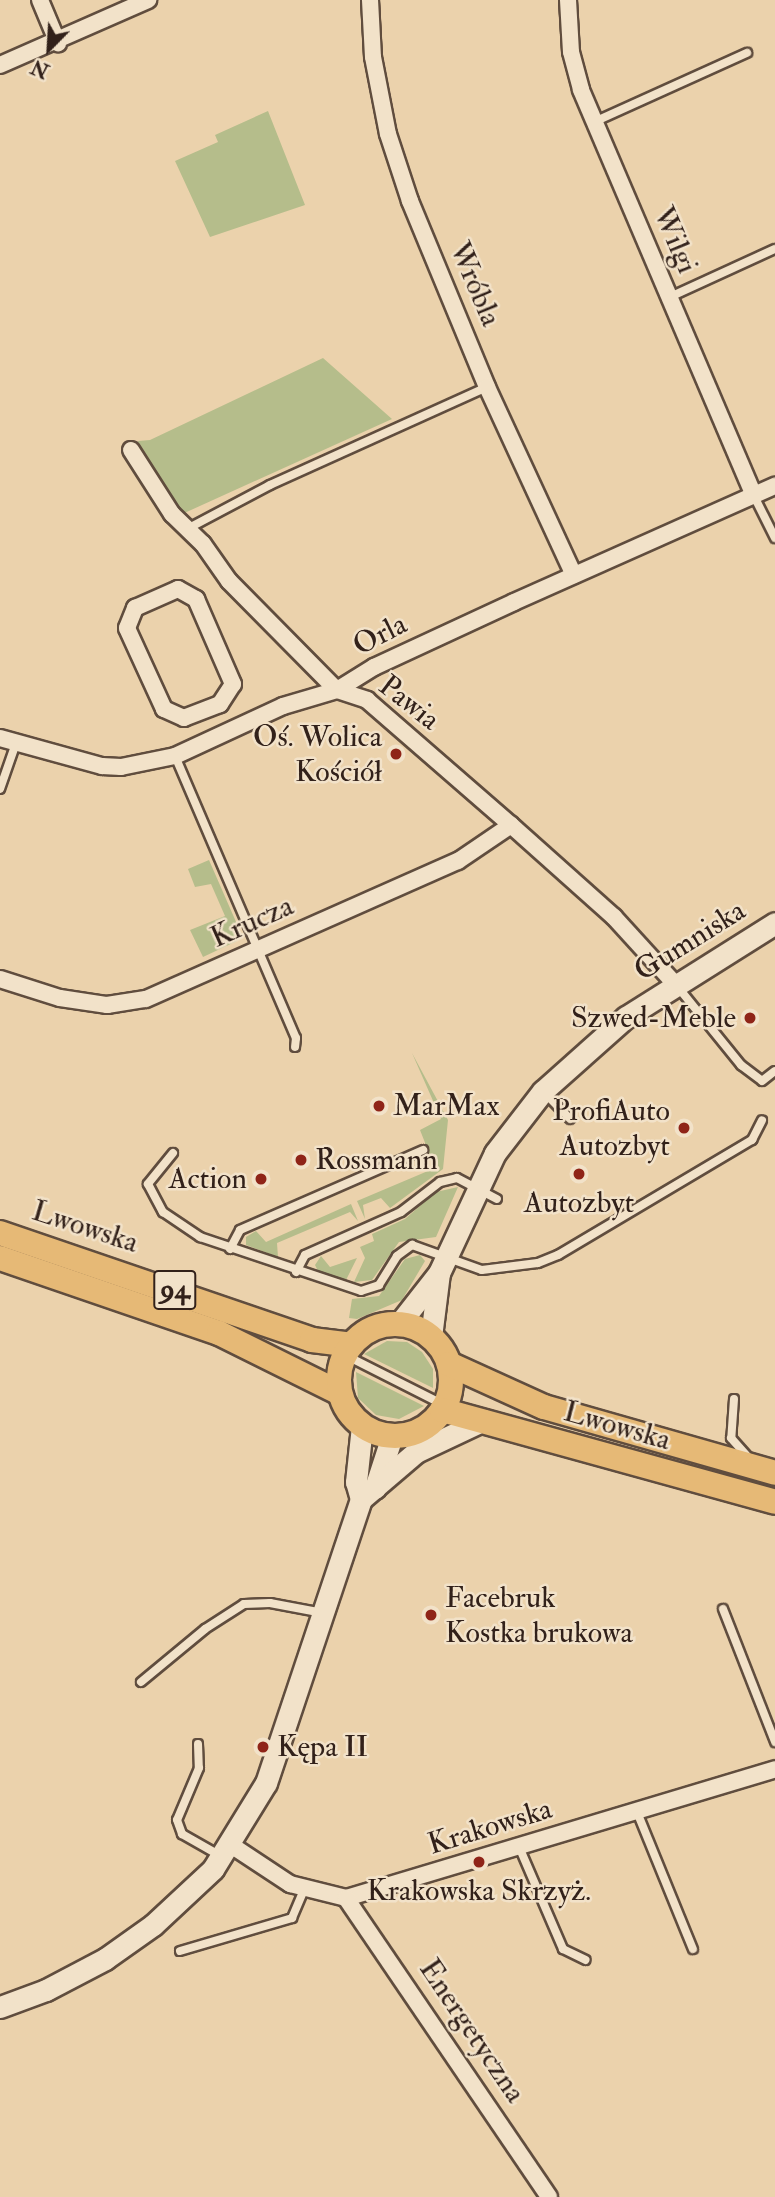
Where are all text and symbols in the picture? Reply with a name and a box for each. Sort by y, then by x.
north arrow [14,14,84,84]
text: N [28,54,53,83]
street label: Wilgi [645,201,705,279]
street label: Wróbla [441,236,509,332]
street label: Orla [347,606,413,664]
street label: Pawia [371,668,447,738]
place label: Oś. Wolica Kościół [253,719,382,790]
marker: Oś. Wolica Kościół [388,746,404,762]
street label: Krucza [205,888,299,956]
street label: Gumniska [628,893,752,989]
place label: Szwed-Meble [571,1000,736,1036]
marker: Szwed-Meble [742,1010,758,1026]
place label: MarMax [393,1088,500,1124]
place label: ProfiAuto Autozbyt [552,1093,670,1164]
marker: MarMax [371,1098,387,1114]
marker: ProfiAuto Autozbyt [676,1120,692,1136]
place label: Rossmann [315,1142,438,1178]
marker: Rossmann [293,1152,309,1168]
place label: Action [168,1161,247,1197]
marker: Autozbyt [571,1166,587,1182]
marker: Action [253,1171,269,1187]
place label: Autozbyt [524,1185,634,1221]
street label: Lwowska [27,1193,143,1261]
road number: 94 [152,1266,198,1314]
street label: Lwowska [559,1394,675,1458]
place label: Facebruk Kostka brukowa [445,1580,633,1650]
marker: Facebruk Kostka brukowa [423,1607,439,1623]
place label: Kępa II [277,1729,368,1765]
marker: Kępa II [255,1739,271,1755]
street label: Krakowska [424,1791,556,1863]
marker: Krakowska Skrzyż. [471,1854,487,1870]
place label: Krakowska Skrzyż. [367,1873,591,1909]
street label: Energetyczna [411,1953,533,2109]

